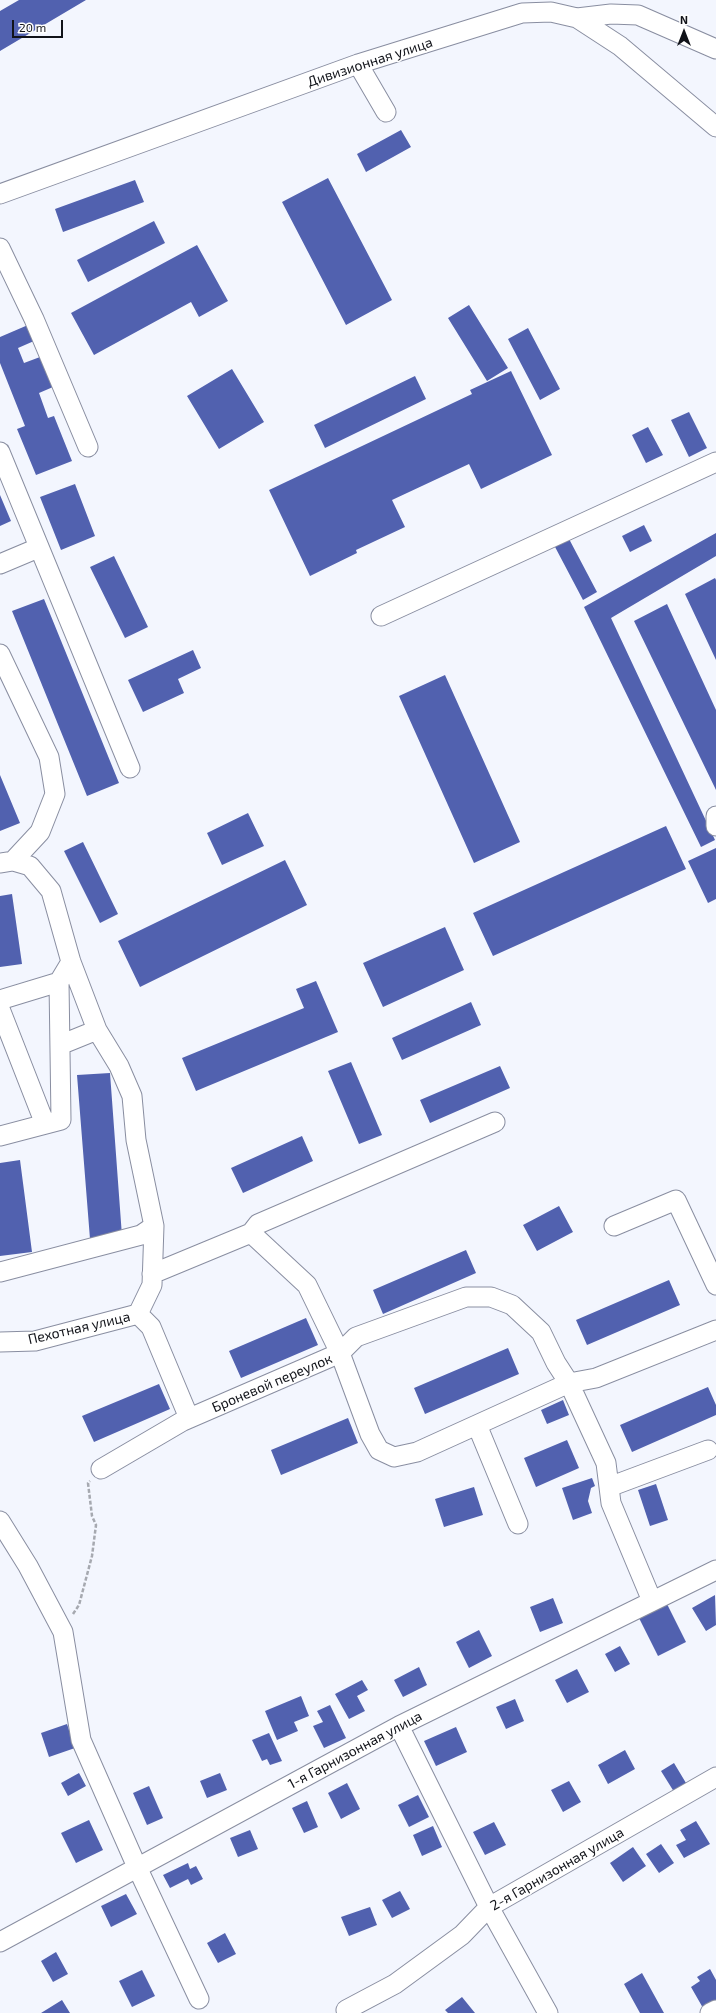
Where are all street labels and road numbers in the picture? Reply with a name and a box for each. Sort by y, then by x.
street label: Дивизионная улица [305,34,435,90]
street label: Пехотная улица [26,1308,132,1348]
street label: Броневой переулок [209,1350,335,1416]
street label: 1-я Гарнизонная улица [285,1708,425,1792]
street label: 2-я Гарнизонная улица [487,1824,627,1914]

